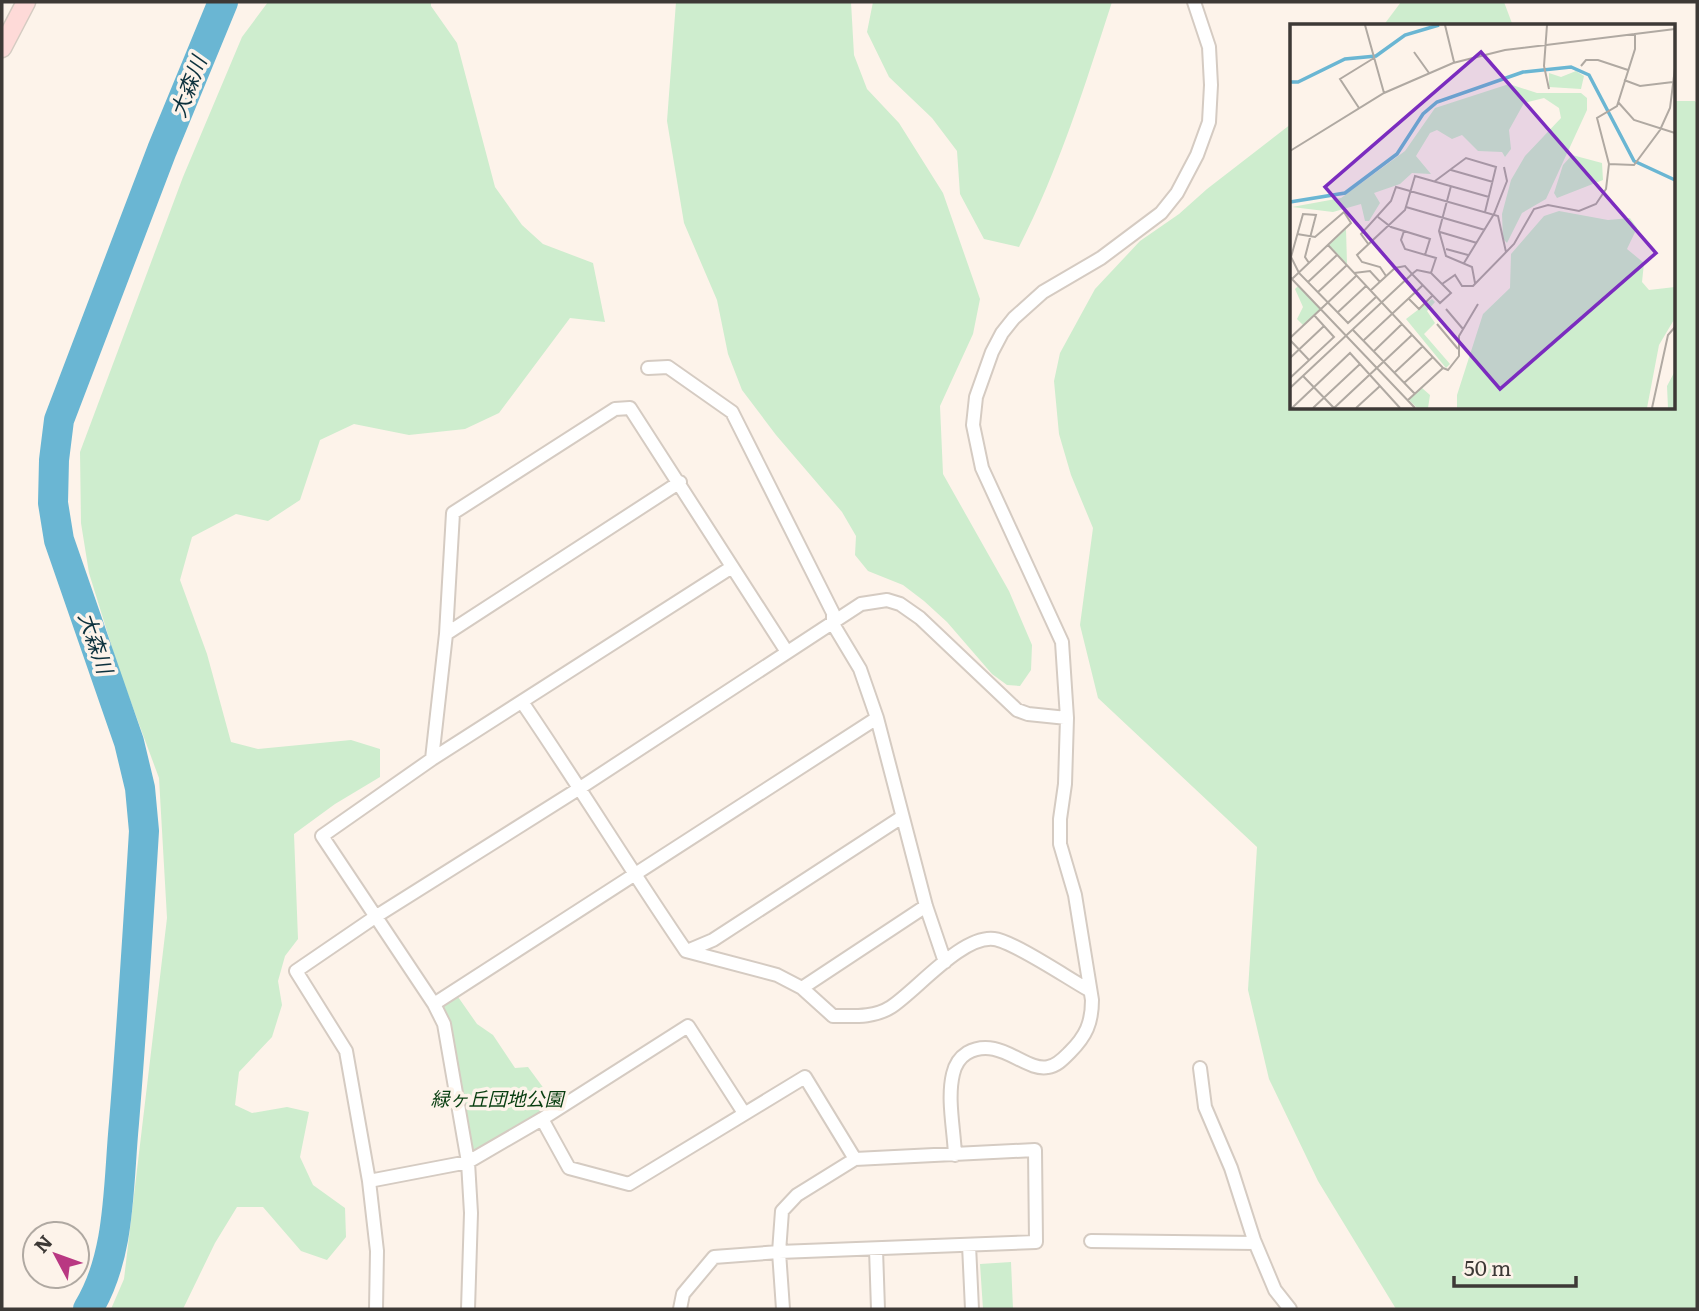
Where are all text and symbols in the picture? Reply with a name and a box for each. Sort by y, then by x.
inset map [1290,24,1674,410]
water label: 大森川 [161,49,213,121]
water label: 大森川 [72,607,123,679]
park label: 緑ヶ丘団地公園 [430,1084,566,1112]
north arrow [21,1220,91,1290]
text: N [27,1228,58,1258]
scale bar [1454,1244,1576,1288]
text: 50 m [1464,1251,1511,1282]

